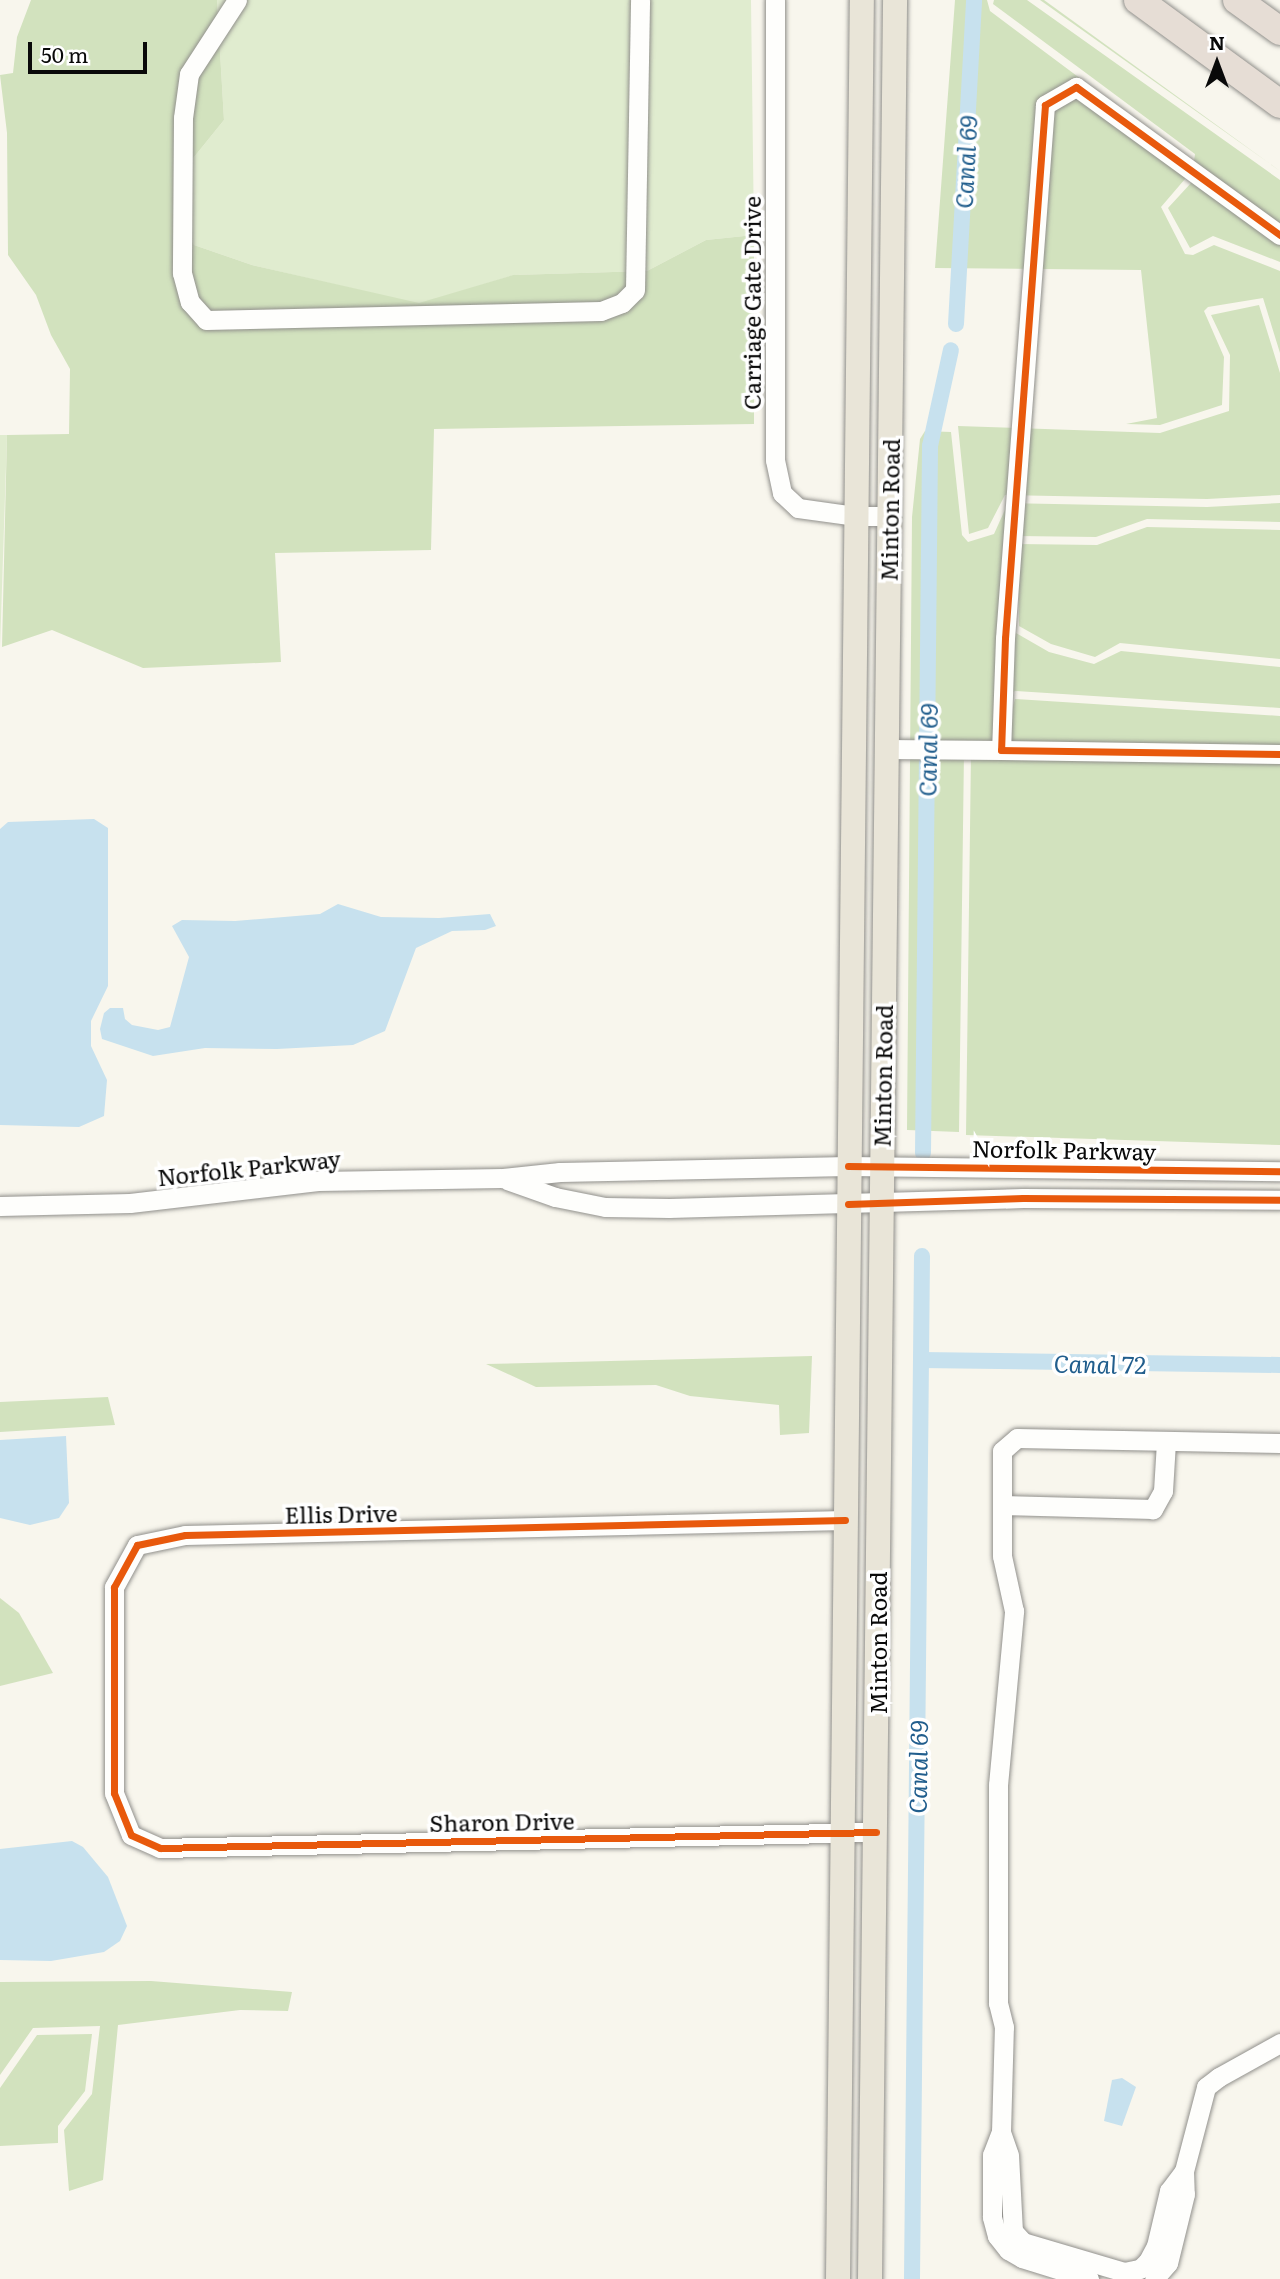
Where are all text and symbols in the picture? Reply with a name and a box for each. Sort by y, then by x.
scale bar [32,28,150,72]
north arrow [1182,28,1252,98]
text: N [1209,28,1225,56]
text: 50 m [41,38,88,69]
water label: Canal 69 [948,115,982,209]
street label: Carriage Gate Drive [737,196,765,410]
street label: Minton Road [874,438,904,582]
water label: Canal 69 [912,703,942,797]
street label: Minton Road [867,1004,897,1148]
street label: Norfolk Parkway [972,1134,1156,1164]
street label: Norfolk Parkway [156,1144,342,1190]
water label: Canal 72 [1054,1348,1146,1378]
street label: Ellis Drive [284,1498,398,1528]
street label: Minton Road [863,1571,891,1715]
water label: Canal 69 [902,1720,932,1814]
street label: Sharon Drive [429,1806,575,1836]

